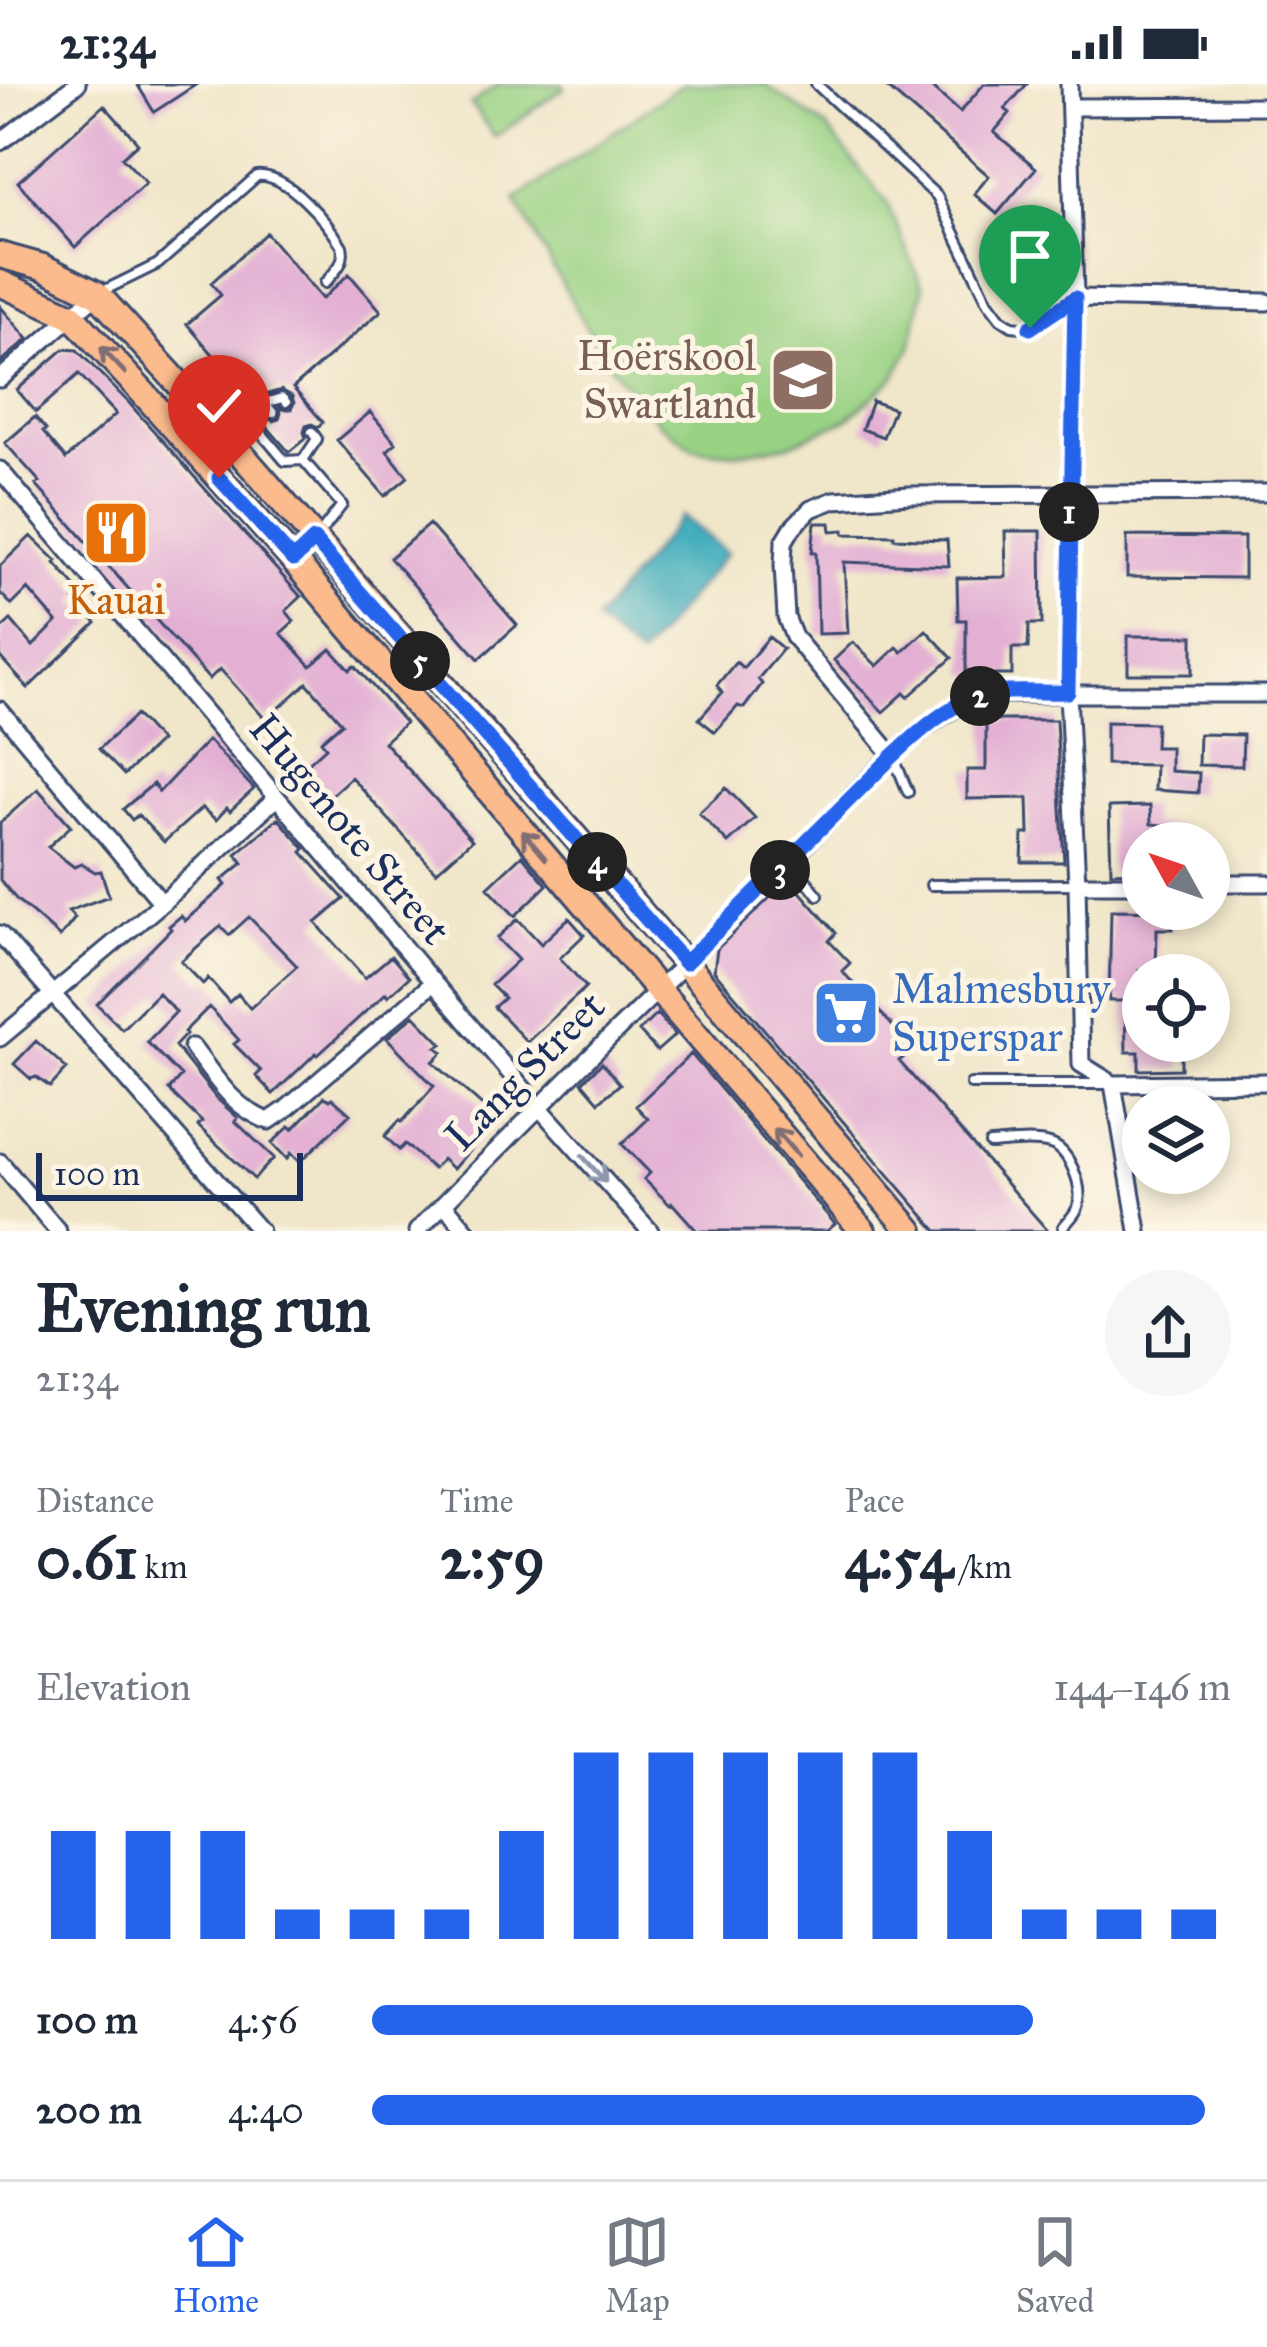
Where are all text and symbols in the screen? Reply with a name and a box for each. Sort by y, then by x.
text: 21:34 [60,15,154,70]
pin [979,205,1081,328]
icon: arrive [997,223,1063,289]
place label: Hoërskool Swartland [577,330,757,430]
school or university icon: Hoërskool Swartland [768,345,838,415]
one-way arrow [100,346,127,376]
pin [168,355,270,478]
icon: check [186,373,252,439]
pin: 1 [1039,482,1099,542]
text: 1 [1062,492,1076,532]
restaurant icon: Kauai [81,498,151,568]
place label: Kauai [66,574,166,626]
pin: 5 [390,631,450,691]
text: 5 [412,641,428,681]
pin: 2 [950,666,1010,726]
text: 2 [972,676,988,716]
street label: Hugenote Street [238,703,462,955]
north arrow [1122,822,1230,930]
map controls [1122,822,1230,1194]
one-way arrow [520,830,548,861]
pin: 4 [567,832,627,892]
pin: 3 [750,840,810,900]
text: 4 [588,842,606,882]
text: 3 [773,850,787,890]
button: locate [1122,954,1230,1062]
place label: Malmesbury Superspar [892,963,1112,1063]
supermarket icon: Malmesbury Superspar [811,978,881,1048]
street label: Lang Street [434,980,616,1162]
button: layers [1122,1086,1230,1194]
one-way arrow [773,1128,801,1158]
scale bar [36,1147,303,1200]
one-way arrow [580,1153,607,1183]
text: 100 m [54,1154,140,1194]
text: Evening run [36,1268,371,1349]
button: share [1105,1270,1231,1396]
text: 21:34 [36,1354,118,1402]
text: Distance [36,1481,154,1521]
text: Time [440,1481,513,1521]
text: Pace [845,1481,905,1521]
text: 0.61 [36,1521,138,1594]
text: 2:59 [440,1521,545,1594]
text: 4:54 [845,1521,953,1594]
text: km [138,1547,188,1587]
text: /km [953,1547,1012,1587]
text: Elevation [36,1663,191,1711]
text: 144–146 m [1053,1663,1231,1711]
text: 100 m [36,1996,138,2044]
text: 4:56 [228,1996,298,2044]
text: 200 m [36,2086,142,2134]
text: 4:40 [228,2086,304,2134]
tab: Home [173,2209,259,2321]
tab: Map [604,2209,670,2321]
tab: Saved [1016,2209,1094,2321]

